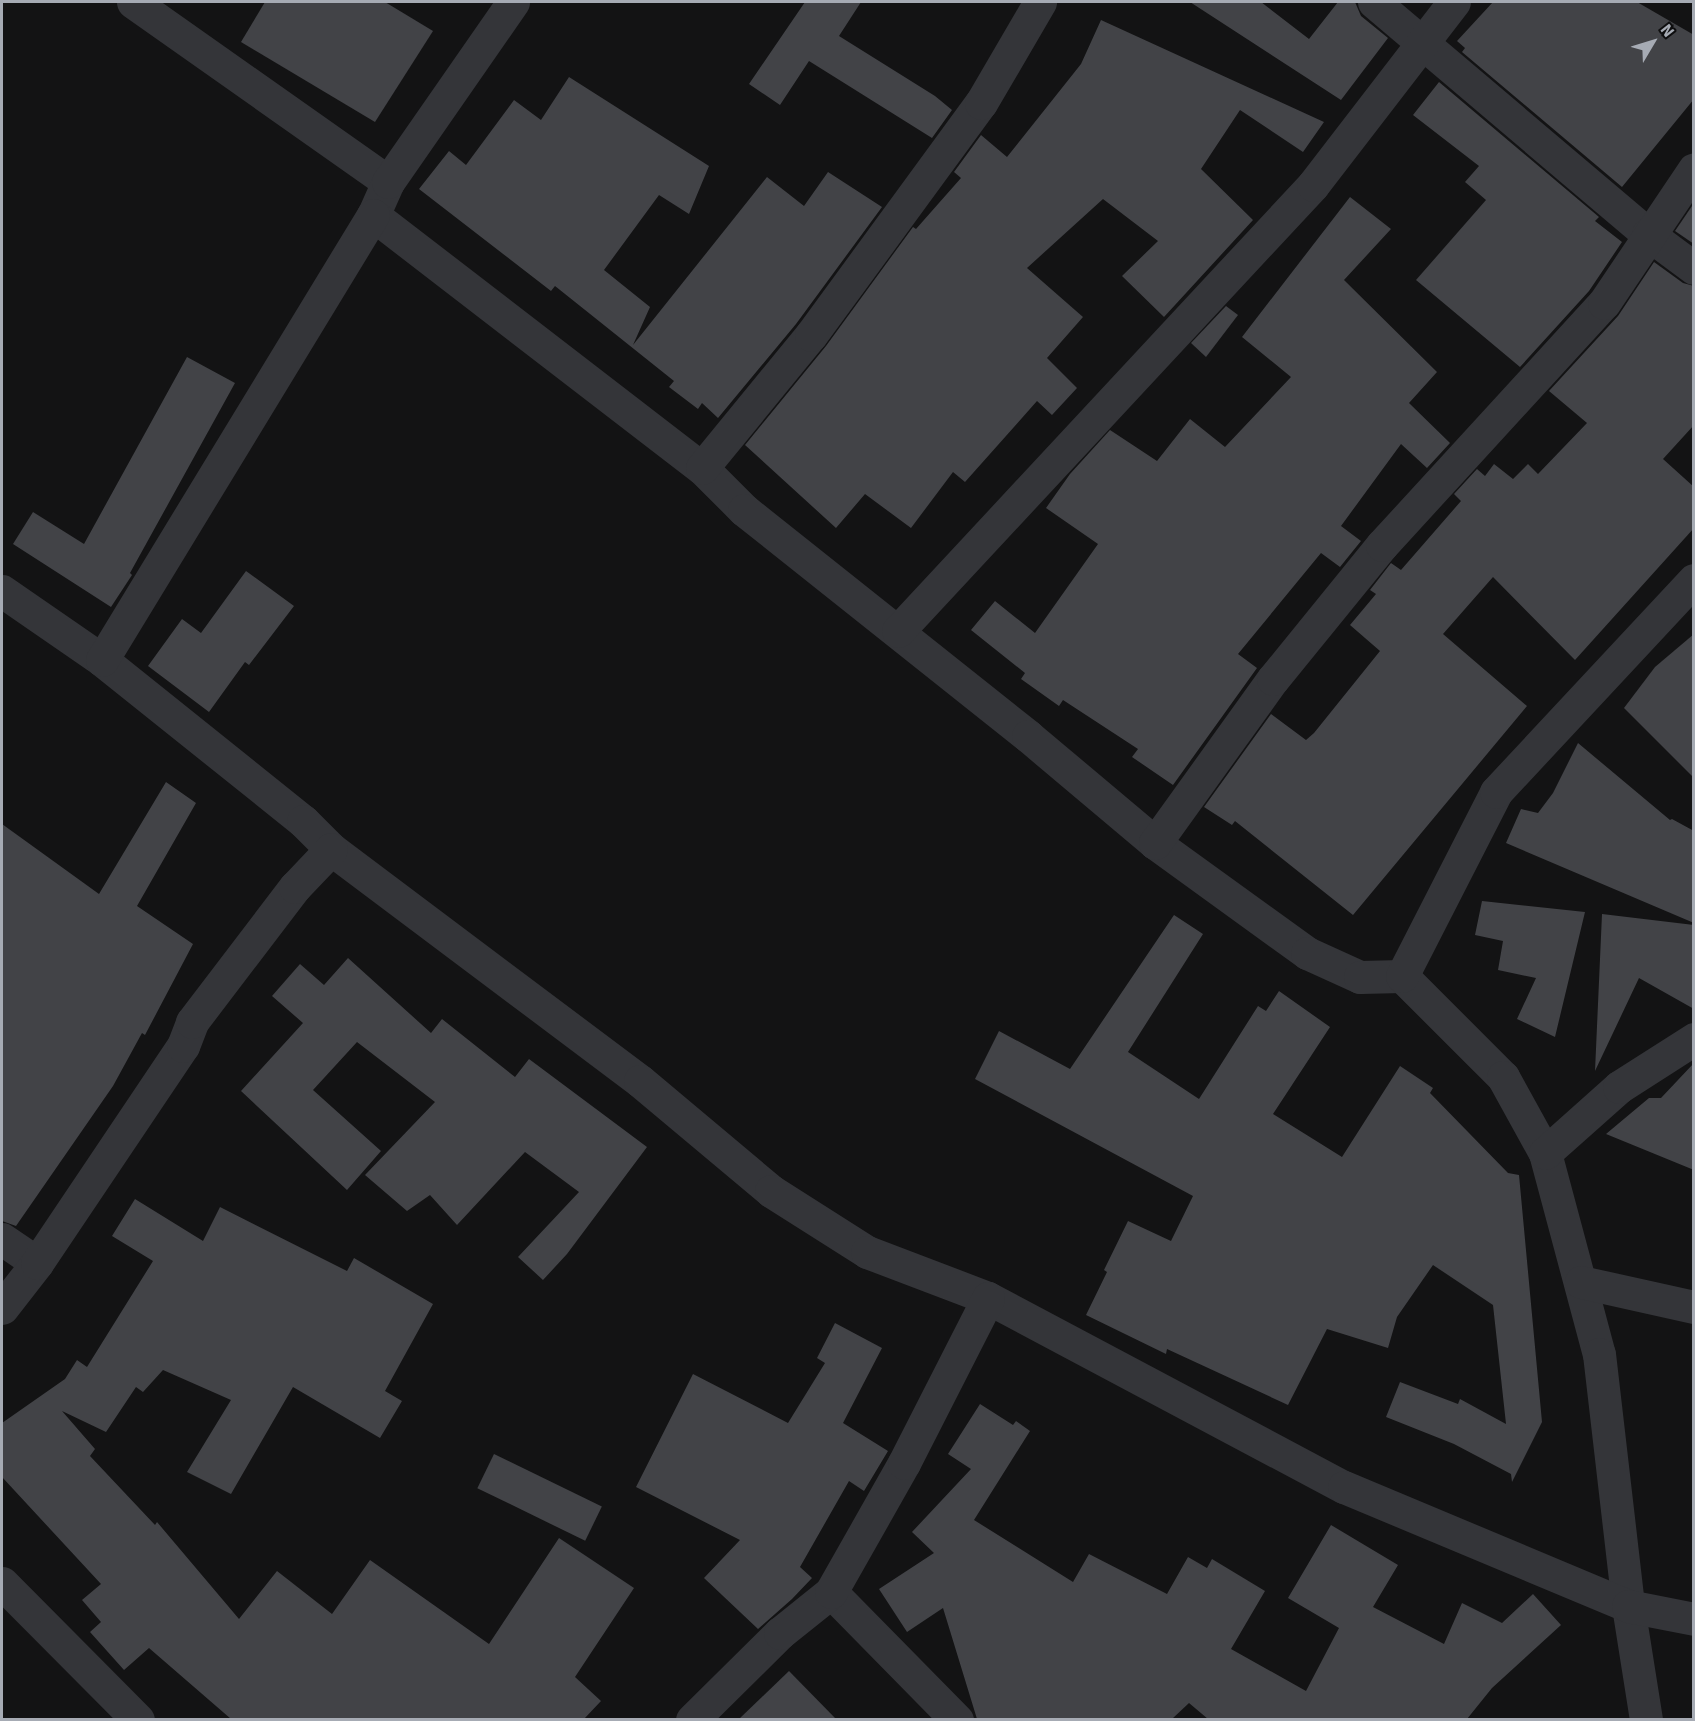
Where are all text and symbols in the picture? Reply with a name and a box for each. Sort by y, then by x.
north arrow [1623,12,1683,72]
text: N [1656,20,1678,41]

